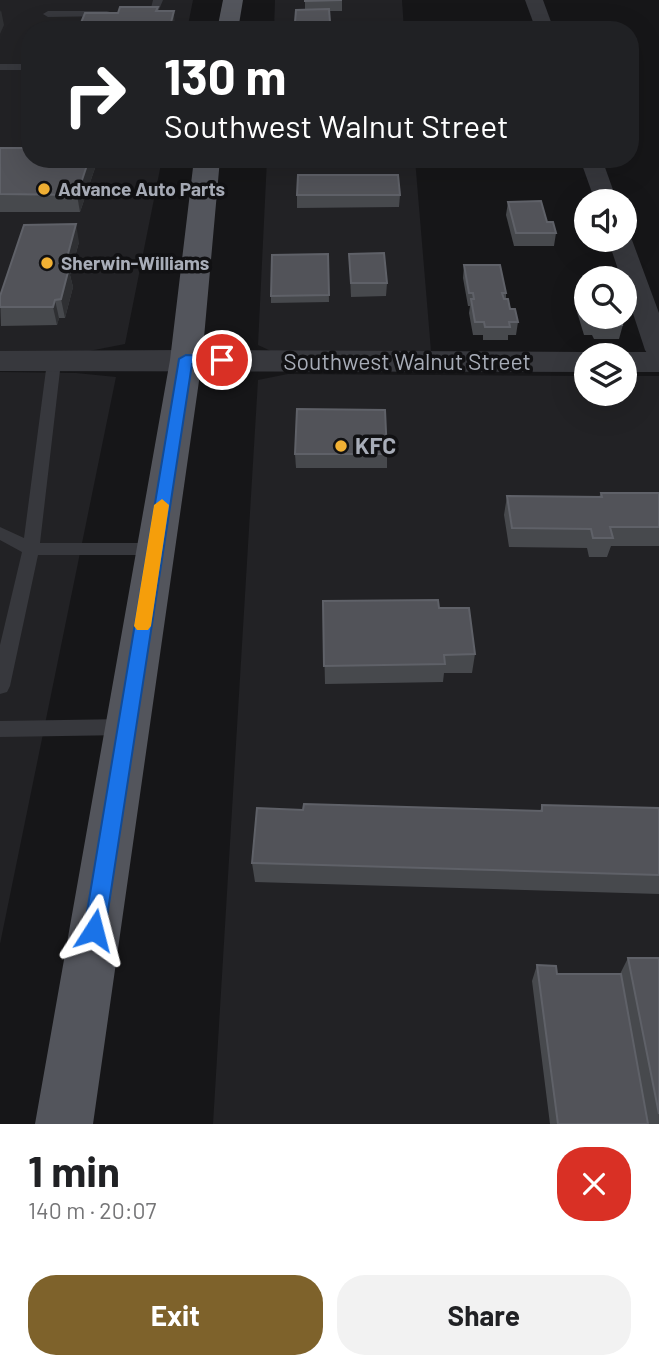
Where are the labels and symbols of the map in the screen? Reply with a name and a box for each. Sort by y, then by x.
place label: Advance Auto Parts [58,177,225,200]
marker: Advance Auto Parts [36,181,52,197]
place label: Sherwin-Williams [61,251,209,274]
marker: Sherwin-Williams [39,255,55,271]
pin [192,330,252,390]
street label: Southwest Walnut Street [283,347,531,375]
place label: KFC [355,431,396,459]
marker: KFC [333,438,349,454]
position arrow [57,893,131,967]

